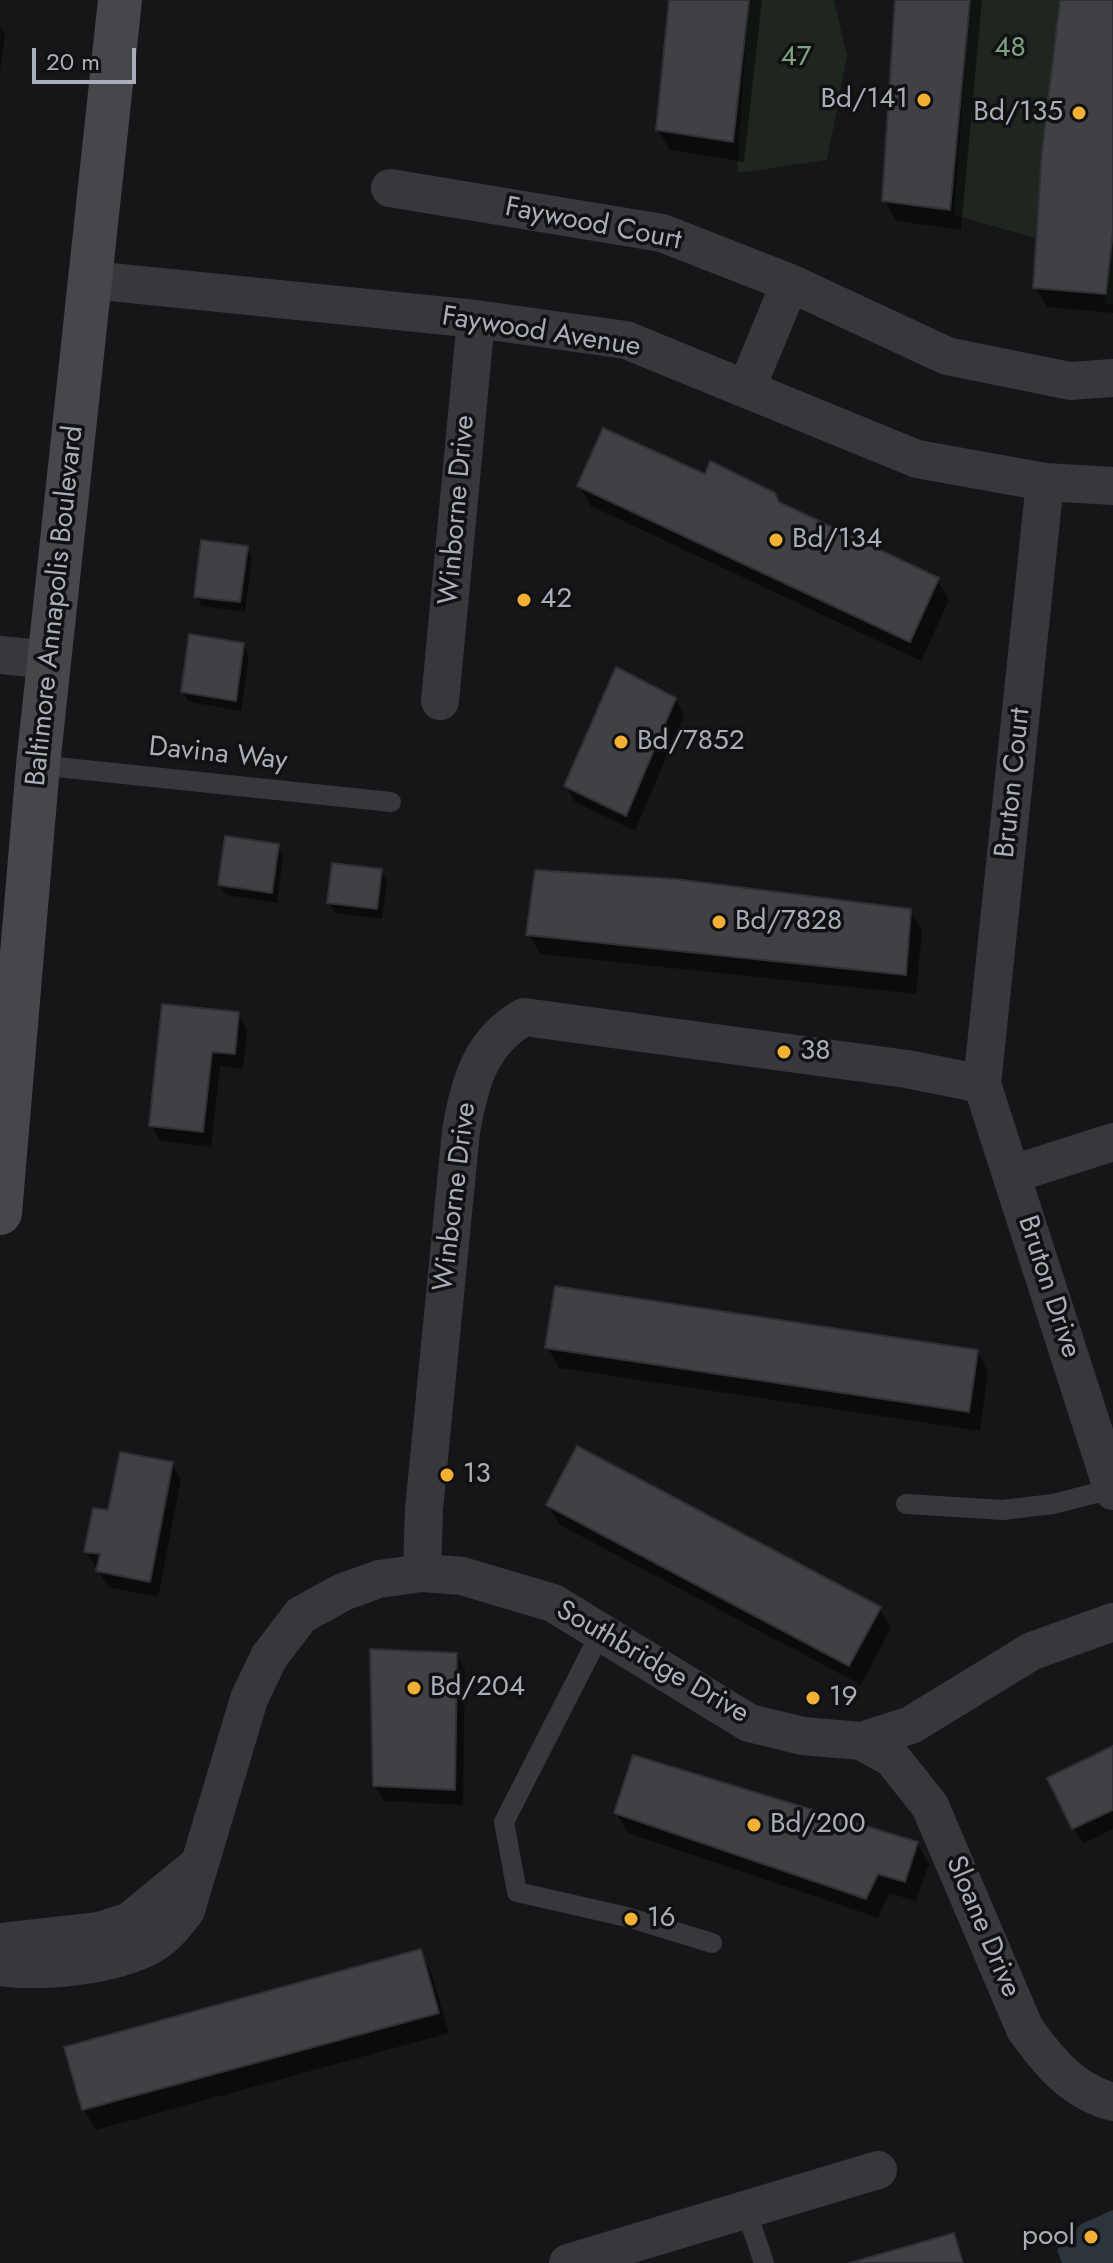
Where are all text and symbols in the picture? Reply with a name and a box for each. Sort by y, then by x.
scale bar [36,32,140,82]
park label: 48 [994,32,1026,66]
park label: 47 [780,41,812,75]
text: 20 m [46,44,100,79]
place label: Bd/141 [820,83,908,117]
marker: Bd/141 [915,91,933,109]
place label: Bd/135 [973,96,1063,130]
marker: Bd/135 [1070,104,1088,122]
street label: Faywood Court [502,191,684,259]
street label: Faywood Avenue [439,301,643,365]
street label: Winborne Drive [433,414,483,606]
street label: Baltimore Annapolis Boulevard [20,424,92,788]
place label: Bd/134 [792,523,882,557]
marker: Bd/134 [767,531,785,549]
place label: 42 [540,583,572,617]
marker: 42 [515,591,533,609]
street label: Bruton Court [989,706,1039,860]
place label: Bd/7852 [637,725,745,759]
street label: Davina Way [147,731,289,779]
marker: Bd/7852 [612,733,630,751]
place label: Bd/7828 [735,905,842,939]
marker: Bd/7828 [710,913,728,931]
place label: 38 [800,1035,831,1069]
marker: 38 [775,1043,793,1061]
street label: Winborne Drive [428,1101,484,1293]
street label: Bruton Drive [1009,1212,1087,1362]
place label: 13 [463,1458,491,1492]
marker: 13 [438,1466,456,1484]
street label: Southbridge Drive [550,1594,754,1732]
place label: Bd/204 [430,1671,525,1705]
marker: Bd/204 [405,1679,423,1697]
place label: 19 [829,1681,858,1715]
marker: 19 [804,1689,822,1707]
place label: Bd/200 [770,1808,866,1842]
marker: Bd/200 [745,1816,763,1834]
street label: Sloane Drive [937,1851,1027,2003]
place label: 16 [647,1902,676,1936]
marker: 16 [622,1910,640,1928]
place label: pool [1022,2220,1075,2254]
marker: pool [1082,2228,1100,2246]

